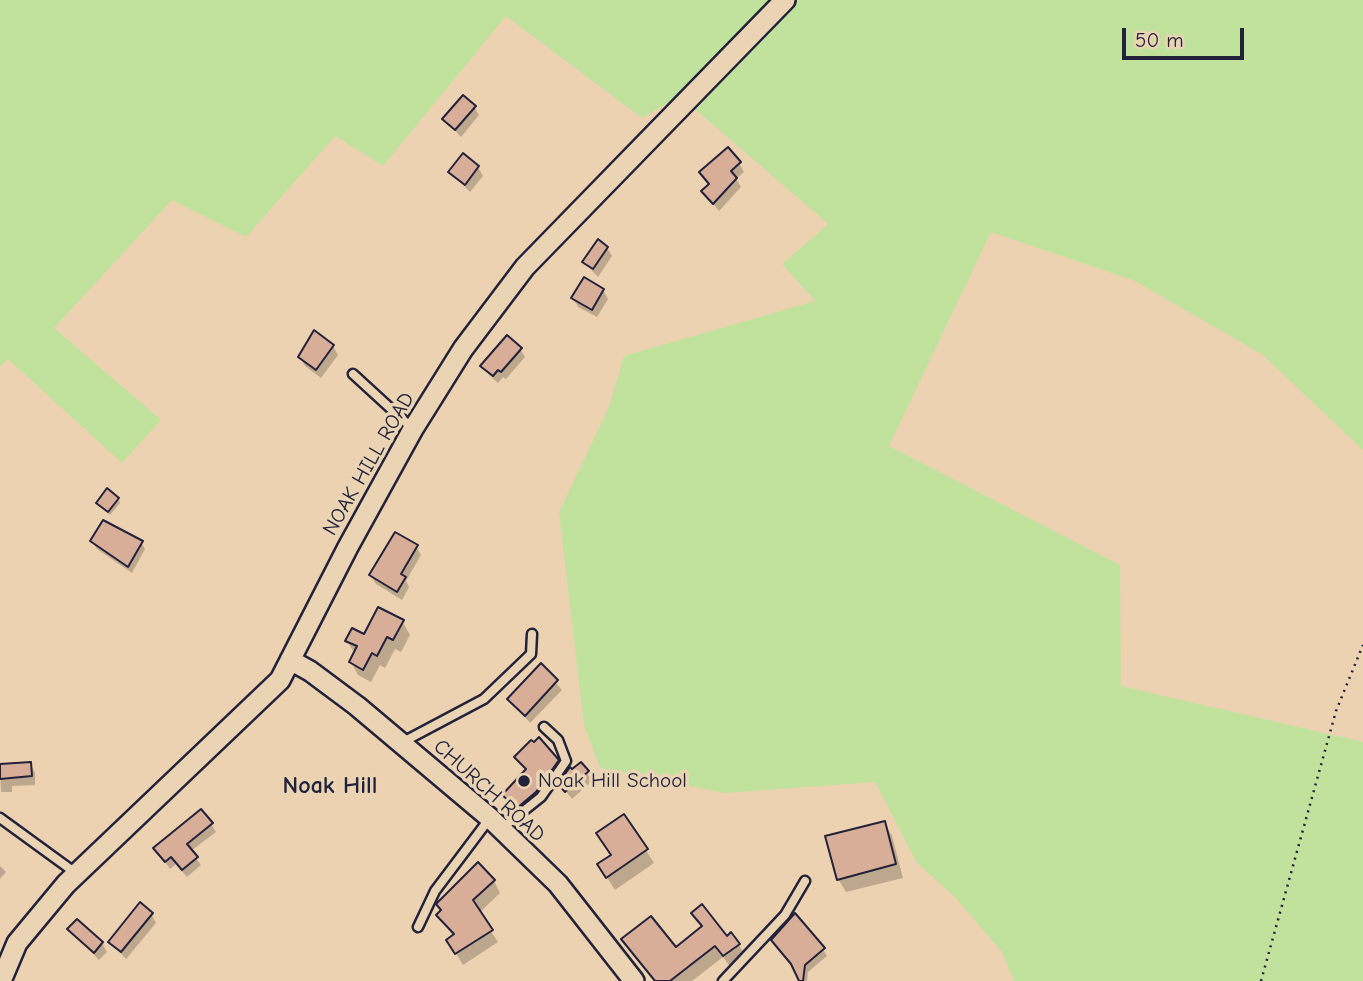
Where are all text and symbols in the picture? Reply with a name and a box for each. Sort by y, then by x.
scale bar [1125,14,1248,58]
text: 50 m [1135,28,1184,52]
street label: NOAK HILL ROAD [318,388,420,540]
street label: CHURCH ROAD [428,734,550,848]
place label: Noak Hill School [538,768,687,794]
district label: Noak Hill [283,772,377,800]
marker: Noak Hill School [516,773,532,789]

